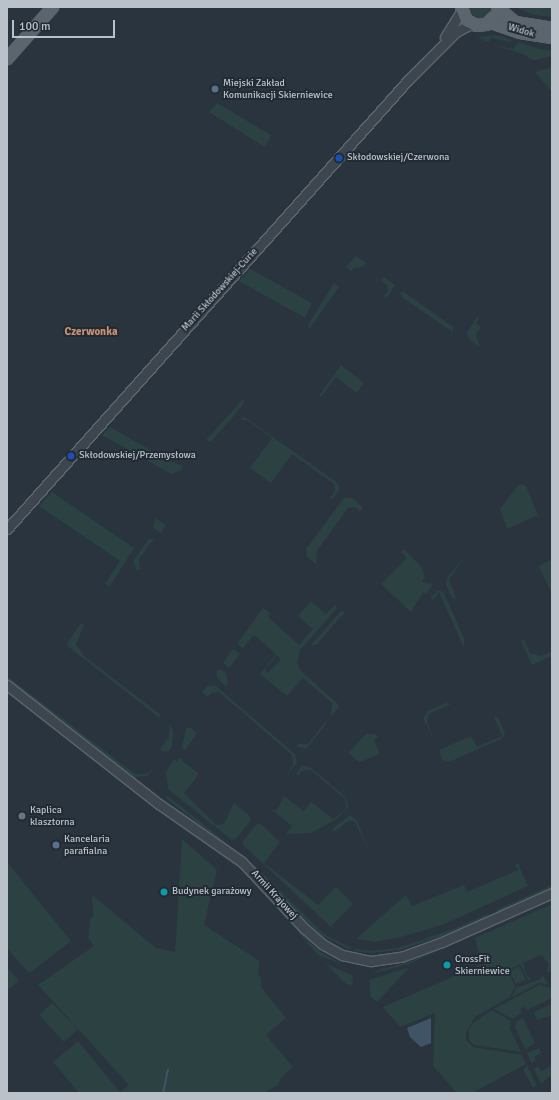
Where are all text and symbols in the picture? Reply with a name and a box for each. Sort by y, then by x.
scale bar [14,12,117,38]
text: 100 m [19,19,51,34]
street label: Widok [507,22,535,40]
place label: Miejski Zakład Komunikacji Skierniewice [223,77,333,100]
marker: Miejski Zakład Komunikacji Skierniewice [210,84,220,94]
place label: Skłodowskiej/Czerwona [347,152,449,164]
marker: Skłodowskiej/Czerwona [334,153,344,163]
street label: Marii Skłodowskiej-Curie [180,246,260,334]
district label: Czerwonka [64,325,118,339]
place label: Skłodowskiej/Przemysłowa [79,450,196,462]
marker: Skłodowskiej/Przemysłowa [66,451,76,461]
place label: Kaplica klasztorna [30,804,75,828]
marker: Kaplica klasztorna [17,811,27,821]
place label: Kancelaria parafialna [64,833,110,856]
marker: Kancelaria parafialna [51,840,61,850]
street label: Armii Krajowej [249,868,299,922]
place label: Budynek garażowy [172,886,252,898]
marker: Budynek garażowy [159,887,169,897]
place label: CrossFit Skierniewice [455,953,510,976]
marker: CrossFit Skierniewice [442,960,452,970]

